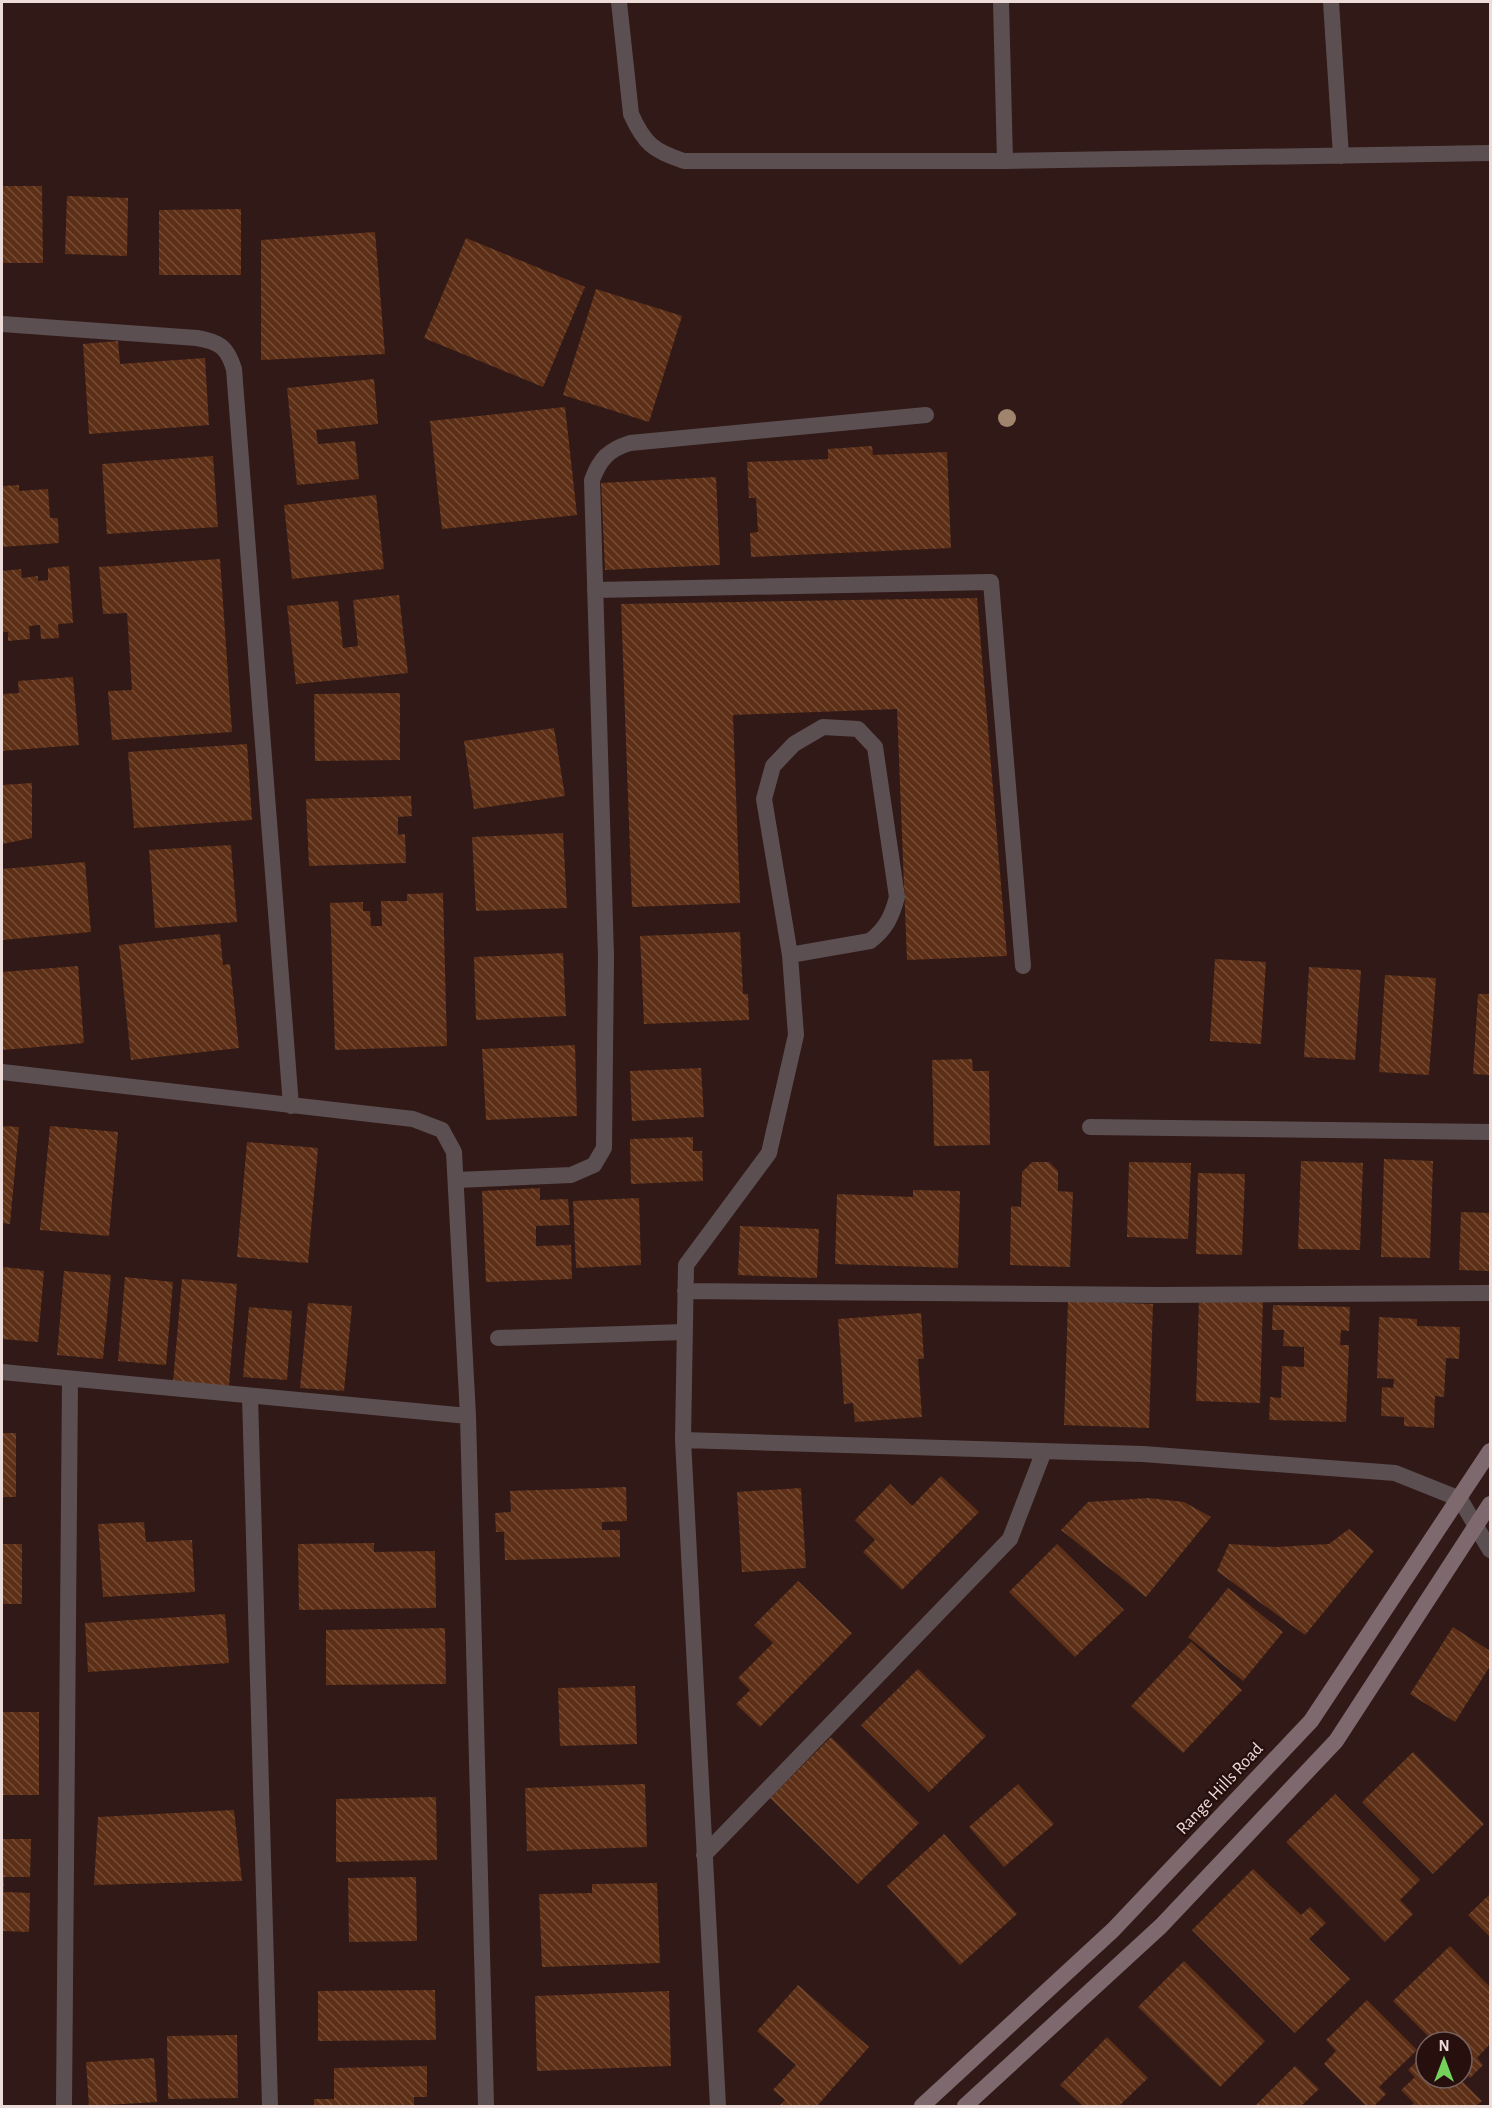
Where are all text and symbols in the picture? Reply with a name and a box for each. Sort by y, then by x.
street label: Range Hills Road [1173,1740,1267,1838]
north arrow [1414,2030,1474,2090]
text: N [1438,2038,1450,2054]

